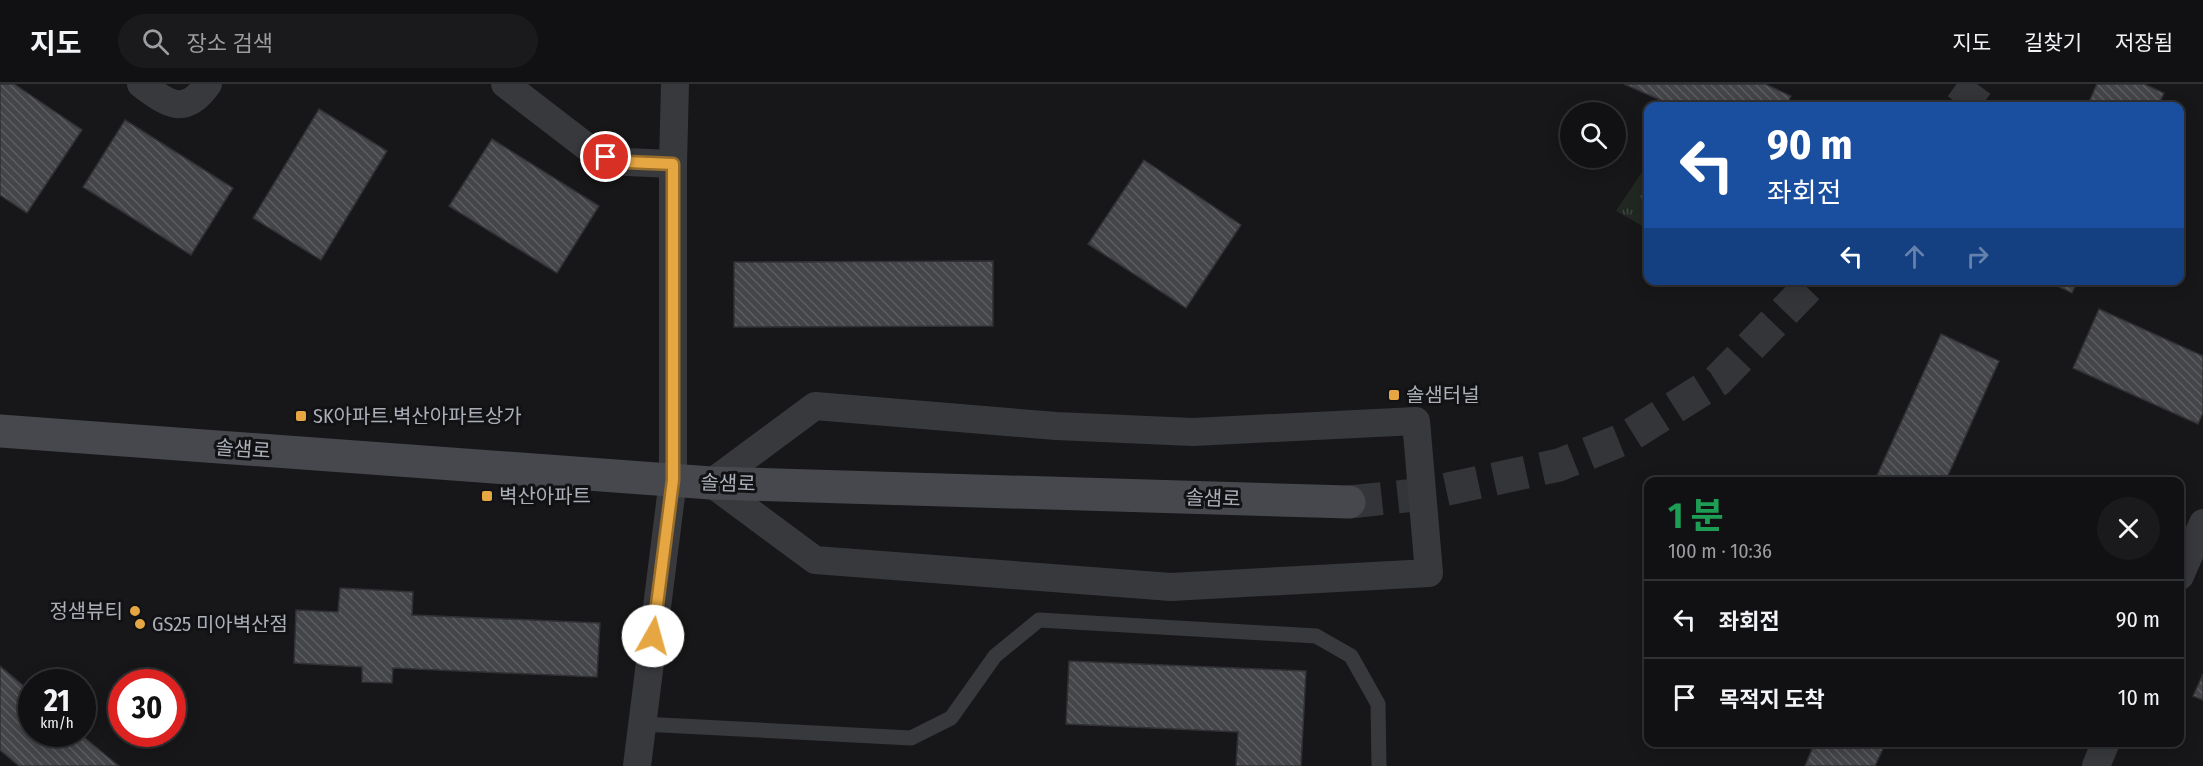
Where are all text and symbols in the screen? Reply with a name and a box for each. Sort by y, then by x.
search box [118,14,538,68]
icon: search [139,25,172,58]
text: 지도 [30,27,82,60]
text: 장소 검색 [187,30,273,57]
text: 지도 [1952,30,1991,56]
text: 길찾기 [2024,30,2082,56]
text: 저장됨 [2115,30,2173,56]
map controls [1560,102,1626,168]
button: search [1560,102,1626,168]
text: 90 m [1767,120,1852,170]
icon: left [1668,126,1746,204]
pin [580,131,631,182]
icon: arrive [589,140,622,173]
text: 좌회전 [1767,177,1842,209]
icon: left [1835,240,1868,273]
icon: ahead [1898,240,1931,273]
icon: right [1961,240,1994,273]
place label: 솔샘터널 [1406,383,1480,407]
marker: 솔샘터널 [1387,388,1401,402]
place label: SK아파트.벽산아파트상가 [313,404,522,428]
marker: SK아파트.벽산아파트상가 [294,409,308,423]
street label: 솔샘로 [215,435,271,463]
street label: 솔샘로 [700,470,756,496]
place label: 벽산아파트 [499,484,591,508]
street label: 솔샘로 [1185,485,1241,511]
marker: 벽산아파트 [480,489,494,503]
text: 1 분 [1668,494,1724,538]
button: close [2097,497,2160,560]
text: 100 m · 10:36 [1668,539,1772,563]
place label: 정샘뷰티 [49,599,123,623]
icon: left [1668,603,1701,636]
marker: 정샘뷰티 [128,604,142,618]
position arrow [621,604,685,668]
text: 90 m [2116,606,2160,633]
text: 좌회전 [1719,608,1780,635]
place label: GS25 미아벽산점 [152,612,288,636]
marker: GS25 미아벽산점 [133,617,147,631]
speed limit sign: 30 [108,669,186,747]
icon: arrive [1668,681,1701,714]
text: 21 [44,683,70,719]
text: 10 m [2118,684,2160,711]
text: 목적지 도착 [1719,686,1825,713]
text: km/h [40,714,74,732]

